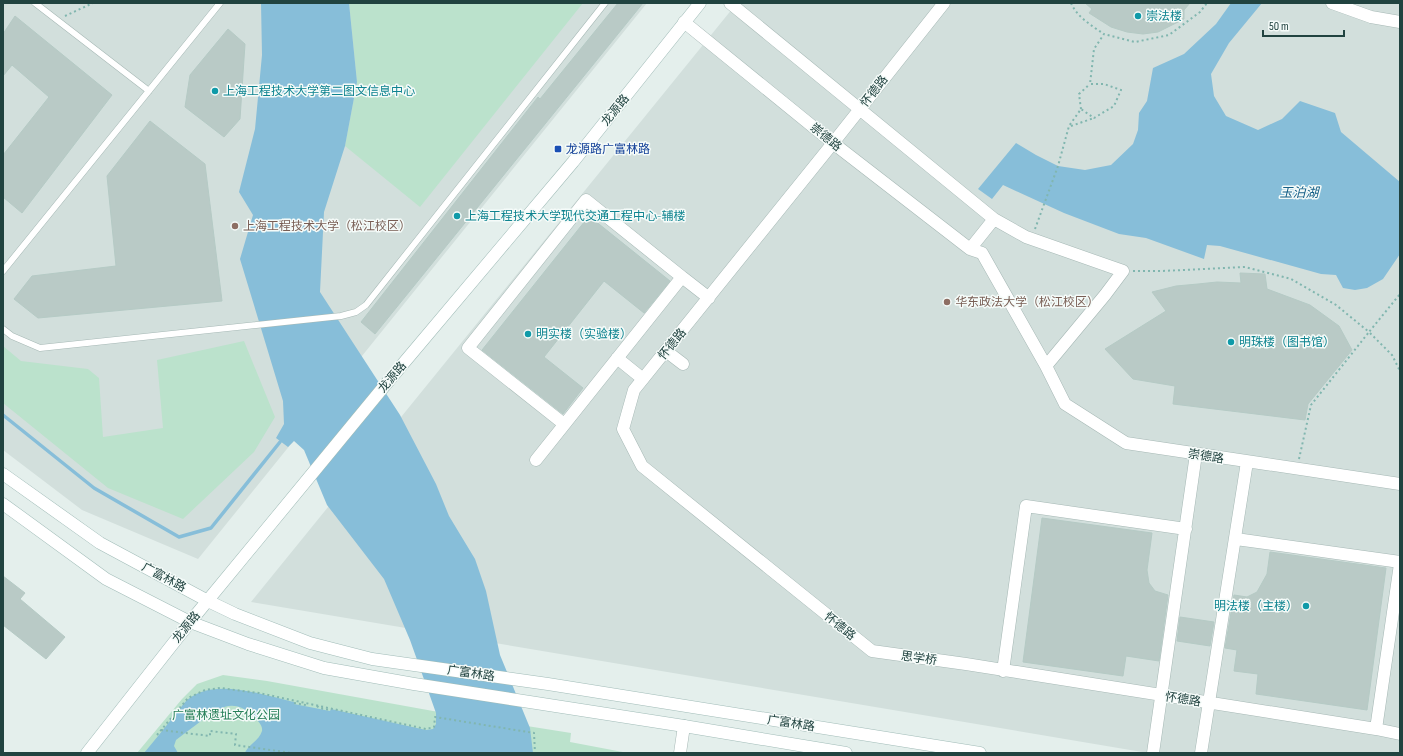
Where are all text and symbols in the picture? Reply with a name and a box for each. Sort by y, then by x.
place label: 崇法楼 [1146,9,1182,24]
marker: 崇法楼 [1133,11,1143,21]
scale bar [1263,12,1344,38]
text: 50 m [1269,19,1289,34]
street label: 怀德路 [857,73,891,110]
place label: 上海工程技术大学第二图文信息中心 [223,84,415,99]
marker: 上海工程技术大学第二图文信息中心 [210,86,220,96]
street label: 龙源路 [598,92,633,129]
street label: 崇德路 [807,120,844,155]
place label: 龙源路广富林路 [566,142,650,157]
marker: 龙源路广富林路 [553,144,563,154]
water label: 玉泊湖 [1279,185,1320,201]
place label: 上海工程技术大学现代交通工程中心-辅楼 [465,209,685,224]
marker: 上海工程技术大学现代交通工程中心-辅楼 [452,211,462,221]
place label: 上海工程技术大学（松江校区） [243,219,411,234]
marker: 上海工程技术大学（松江校区） [230,221,240,231]
place label: 华东政法大学（松江校区） [955,295,1099,310]
marker: 华东政法大学（松江校区） [942,297,952,307]
street label: 怀德路 [655,326,690,363]
place label: 明实楼（实验楼） [536,327,632,342]
marker: 明实楼（实验楼） [523,329,533,339]
place label: 明珠楼（图书馆） [1239,335,1335,350]
marker: 明珠楼（图书馆） [1226,337,1236,347]
street label: 龙源路 [375,359,410,396]
street label: 崇德路 [1187,446,1225,467]
street label: 广富林路 [139,560,188,595]
place label: 明法楼（主楼） [1214,599,1298,614]
marker: 明法楼（主楼） [1301,601,1311,611]
street label: 龙源路 [169,609,204,646]
street label: 怀德路 [821,609,858,644]
street label: 思学桥 [900,649,938,668]
street label: 广富林路 [446,663,496,684]
street label: 怀德路 [1164,689,1202,710]
park label: 广富林遗址文化公园 [172,708,280,723]
street label: 广富林路 [766,712,816,735]

